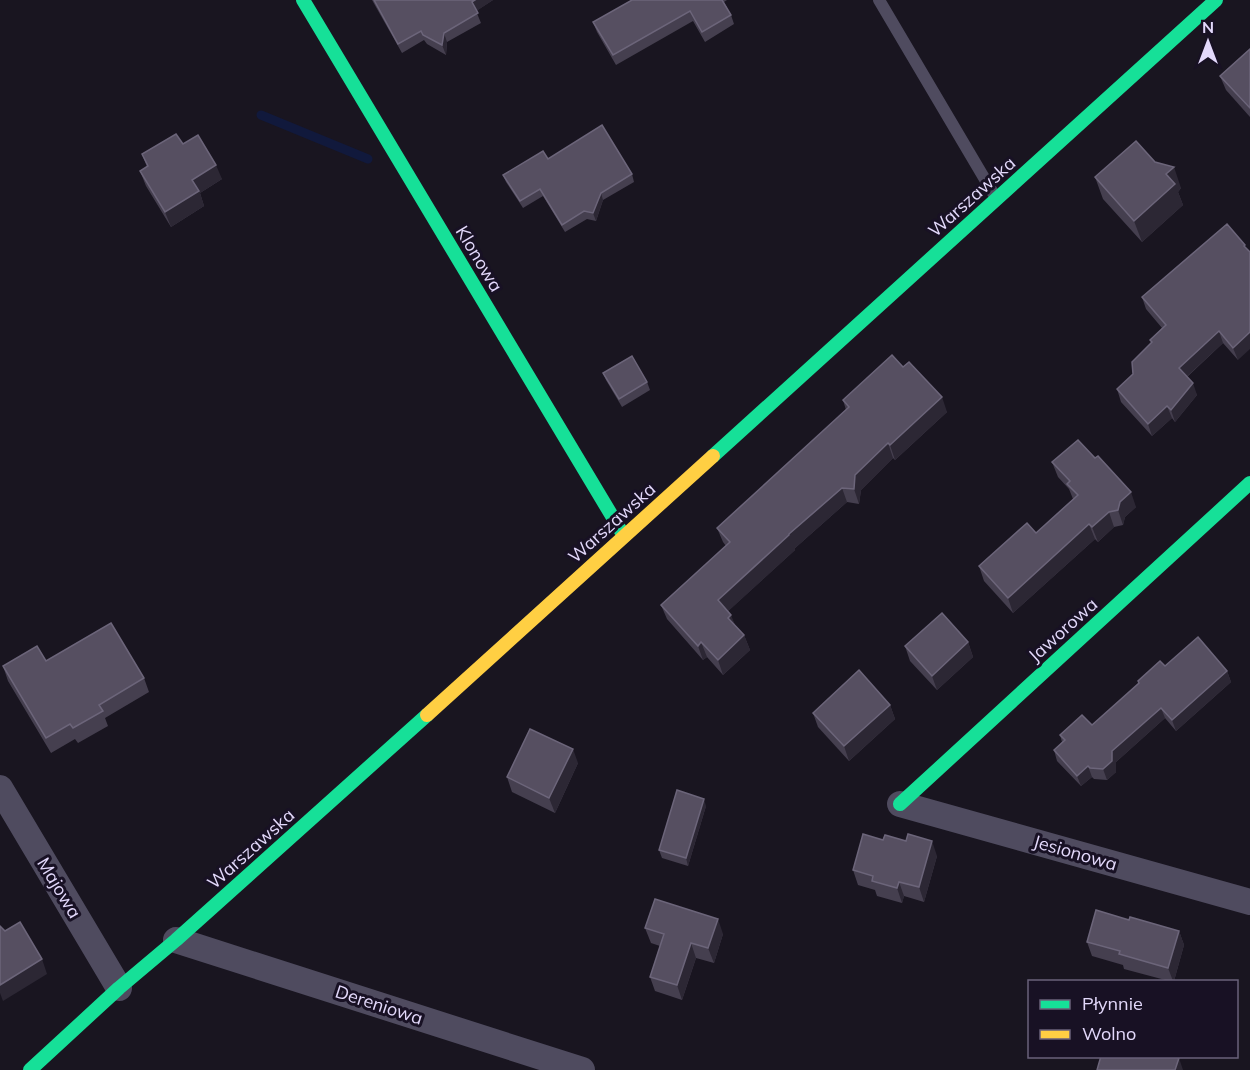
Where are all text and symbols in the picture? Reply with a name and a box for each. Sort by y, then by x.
north arrow [1178,12,1238,72]
text: N [1202,17,1214,37]
street label: Warszawska [923,151,1020,242]
street label: Klonowa [451,222,508,296]
street label: Warszawska [563,477,660,568]
street label: Jaworowa [1023,593,1102,667]
street label: Warszawska [202,803,299,894]
street label: Jesionowa [1031,830,1120,875]
street label: Majowa [32,853,87,922]
street label: Dereniowa [332,980,426,1029]
legend [1028,980,1238,1058]
text: Płynnie [1082,992,1143,1015]
text: Wolno [1082,1022,1136,1045]

